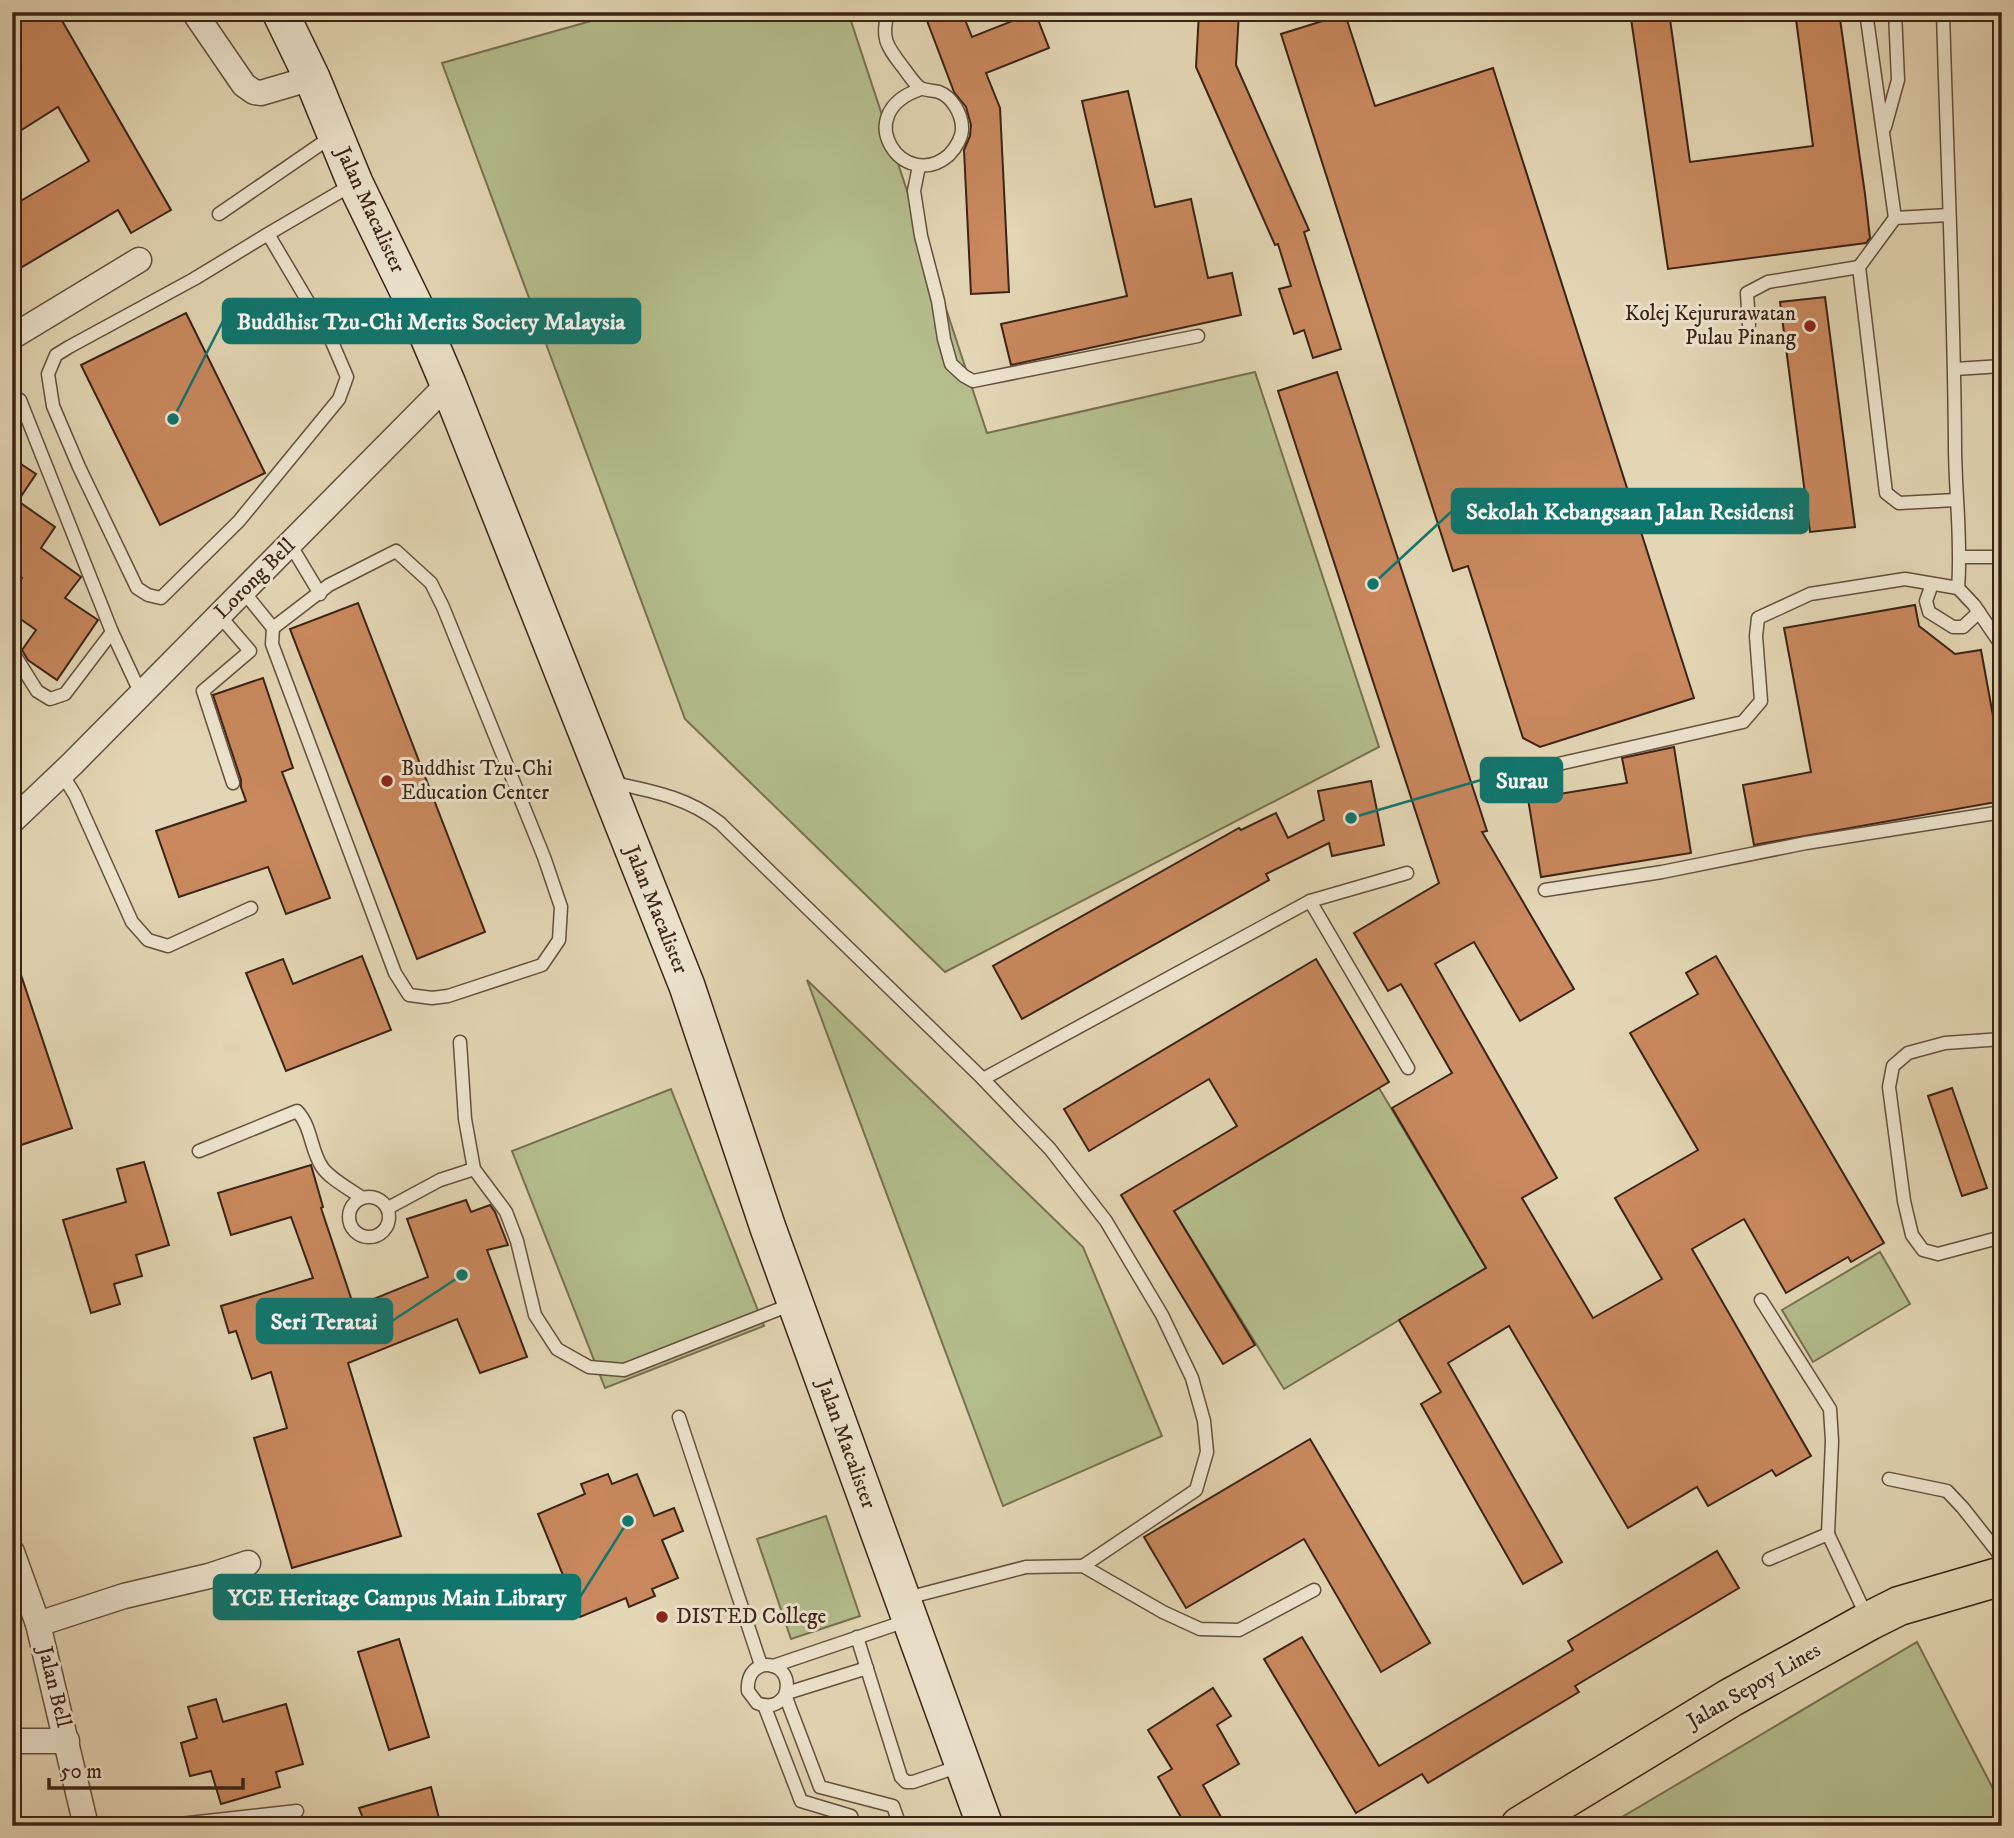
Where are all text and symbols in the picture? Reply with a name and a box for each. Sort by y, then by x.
street label: Jalan Macalister [329,141,411,277]
callout: Buddhist Tzu-Chi Merits Society Malaysia [223,299,640,343]
place label: Kolej Kejururawatan Pulau Pinang [1625,301,1797,351]
text: Buddhist Tzu-Chi Merits Society Malaysia [237,308,627,337]
marker: Kolej Kejururawatan Pulau Pinang [1802,318,1818,334]
callout: Sekolah Kebangsaan Jalan Residensi [1452,489,1808,533]
text: Sekolah Kebangsaan Jalan Residensi [1466,498,1794,527]
street label: Lorong Bell [209,533,301,625]
place label: Buddhist Tzu-Chi Education Center [401,756,552,806]
callout: Surau [1481,758,1562,802]
text: Surau [1496,767,1548,796]
marker: Buddhist Tzu-Chi Education Center [379,773,395,789]
street label: Jalan Macalister [618,840,694,978]
callout: Seri Teratai [257,1299,392,1343]
text: Seri Teratai [270,1308,378,1337]
street label: Jalan Macalister [810,1374,881,1512]
callout: YCE Heritage Campus Main Library [214,1575,580,1619]
text: YCE Heritage Campus Main Library [227,1584,567,1613]
place label: DISTED College [676,1604,827,1630]
marker: DISTED College [654,1609,670,1625]
street label: Jalan Sepoy Lines [1681,1637,1825,1736]
street label: Jalan Bell [31,1642,77,1731]
scale bar [49,1747,243,1791]
text: 50 m [60,1759,102,1785]

